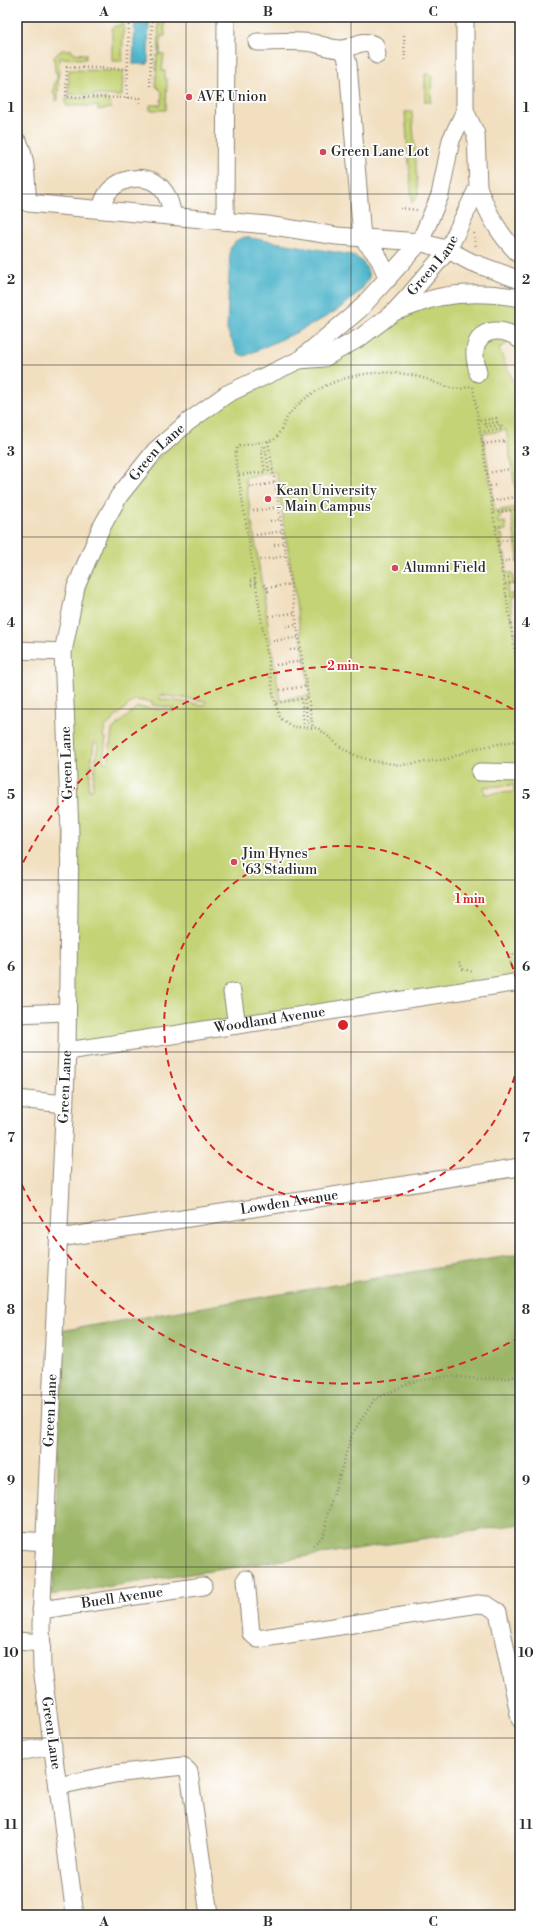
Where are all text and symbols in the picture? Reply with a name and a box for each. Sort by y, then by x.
text: A [98,4,109,20]
text: B [263,4,273,20]
text: C [428,4,438,20]
place label: AVE Union [196,88,267,106]
marker: AVE Union [184,92,194,102]
text: 1 [8,100,15,116]
text: 1 [523,100,530,116]
place label: Green Lane Lot [331,143,429,161]
marker: Green Lane Lot [318,147,328,157]
street label: Green Lane [403,232,463,300]
text: 2 [7,272,15,288]
text: 2 [522,272,530,288]
street label: Green Lane [125,420,189,485]
text: 3 [7,444,15,460]
text: 3 [522,444,530,460]
place label: Kean University - Main Campus [276,482,377,516]
marker: Kean University - Main Campus [263,494,273,504]
place label: Alumni Field [402,559,486,577]
marker: Alumni Field [390,563,400,573]
text: 4 [7,615,16,631]
text: 4 [522,615,531,631]
text: 2 min [327,659,359,674]
street label: Green Lane [57,726,77,800]
text: 5 [7,787,15,803]
text: 5 [522,787,530,803]
place label: Jim Hynes '63 Stadium [241,845,317,879]
marker: Jim Hynes '63 Stadium [229,857,239,867]
text: 1 min [455,892,486,907]
text: 6 [7,959,15,975]
text: 6 [522,959,530,975]
street label: Woodland Avenue [212,1003,326,1038]
centre of rings [336,1018,350,1032]
street label: Green Lane [55,1050,76,1124]
text: 7 [7,1130,15,1146]
text: 7 [522,1130,530,1146]
street label: Lowden Avenue [239,1186,340,1219]
text: 8 [7,1302,15,1318]
text: 8 [522,1302,530,1318]
street label: Green Lane [40,1373,61,1448]
text: 9 [7,1473,15,1489]
text: 9 [522,1473,530,1489]
street label: Buell Avenue [79,1583,164,1613]
text: 10 [3,1645,19,1661]
text: 10 [518,1645,534,1661]
street label: Green Lane [37,1695,65,1771]
text: 11 [5,1817,18,1833]
text: 11 [520,1817,533,1833]
text: A [98,1914,109,1930]
text: B [263,1914,273,1930]
text: C [428,1914,438,1930]

